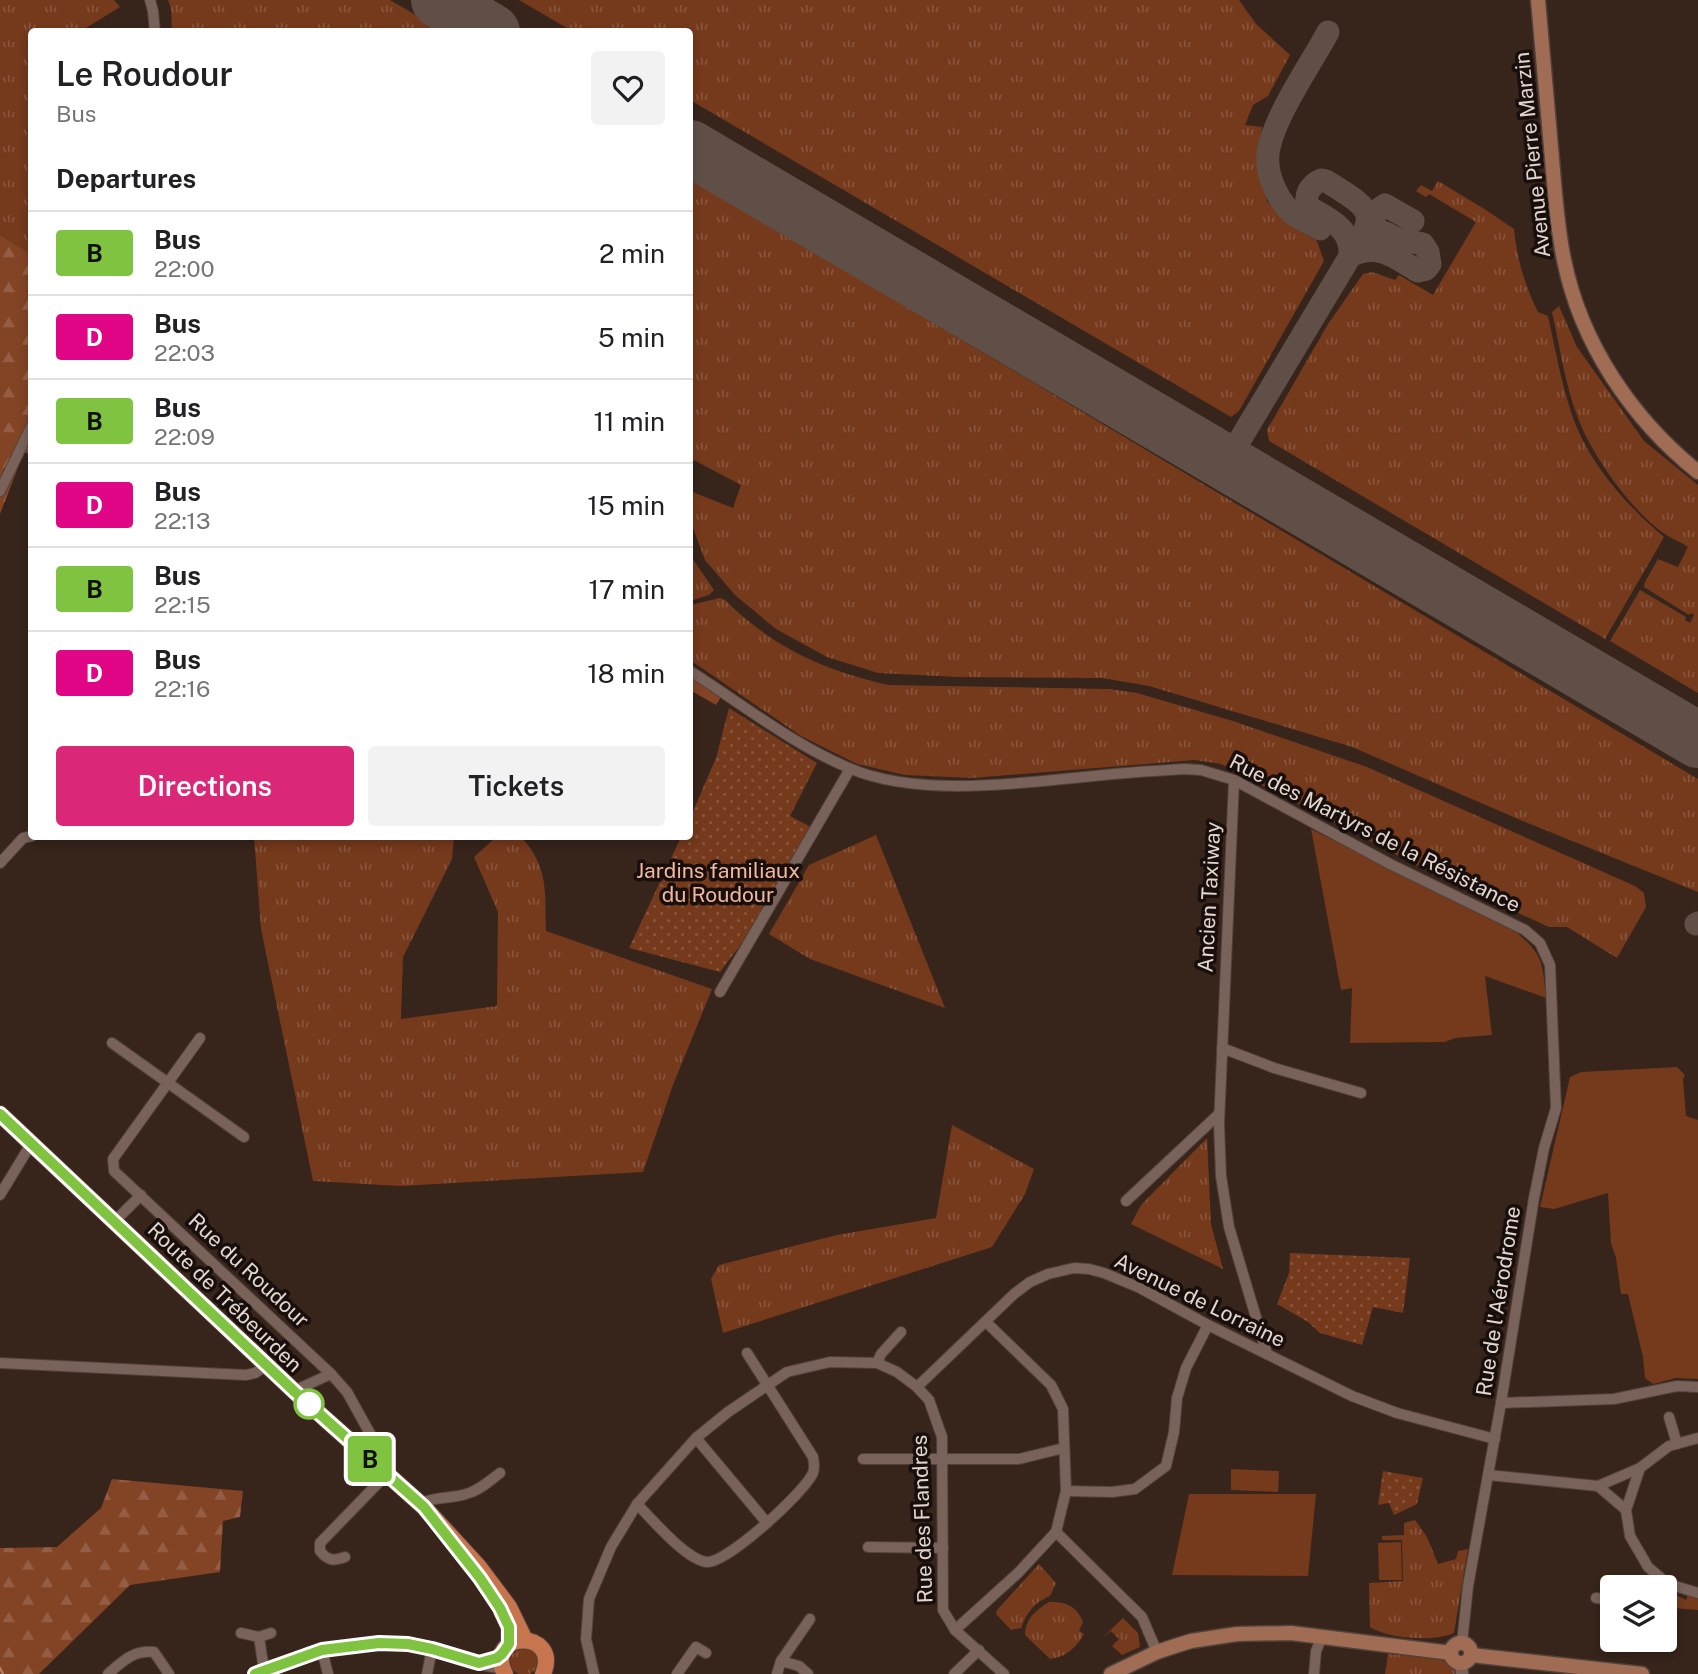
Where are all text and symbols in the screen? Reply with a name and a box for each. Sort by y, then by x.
button: heart [591,51,665,125]
street label: Avenue Pierre Marzin [1509,51,1555,259]
text: Le Roudour [56,55,233,93]
text: Bus [56,100,96,127]
text: Departures [56,163,196,194]
text: Bus [154,224,201,255]
text: 2 min [599,238,665,269]
text: B [86,239,103,267]
text: 22:00 [154,255,215,282]
text: Bus [154,308,201,339]
text: 5 min [598,322,665,353]
text: D [86,323,103,351]
text: 22:03 [154,339,215,366]
text: Bus [154,392,201,423]
text: 11 min [593,406,665,437]
text: B [86,407,103,435]
text: 22:09 [154,423,215,450]
text: Bus [154,476,201,507]
text: 15 min [587,490,665,521]
text: D [86,491,103,519]
text: 22:13 [154,507,210,534]
text: Bus [154,560,201,591]
text: 17 min [588,574,665,605]
text: B [86,575,103,603]
text: 22:15 [154,591,211,618]
text: Bus [154,644,201,675]
text: 18 min [587,658,665,689]
text: D [86,659,103,687]
text: 22:16 [154,675,210,702]
button: Directions [56,746,354,826]
button: Tickets [368,746,665,826]
street label: Rue des Martyrs de la Résistance [1225,749,1525,917]
street label: Ancien Taxiway [1193,821,1225,973]
park label: Jardins familiaux du Roudour [636,858,800,907]
street label: Rue de l'Aérodrome [1471,1204,1525,1398]
street label: Rue du Roudour [184,1208,314,1332]
street label: Route de Trébeurden [143,1217,307,1377]
street label: Avenue de Lorraine [1111,1248,1289,1352]
unlabelled marker [294,1389,324,1419]
street label: Rue des Flandres [907,1434,937,1604]
line badge: B [347,1436,393,1482]
text: B [362,1445,378,1473]
map controls [1600,1575,1677,1652]
button: layers [1600,1575,1677,1652]

